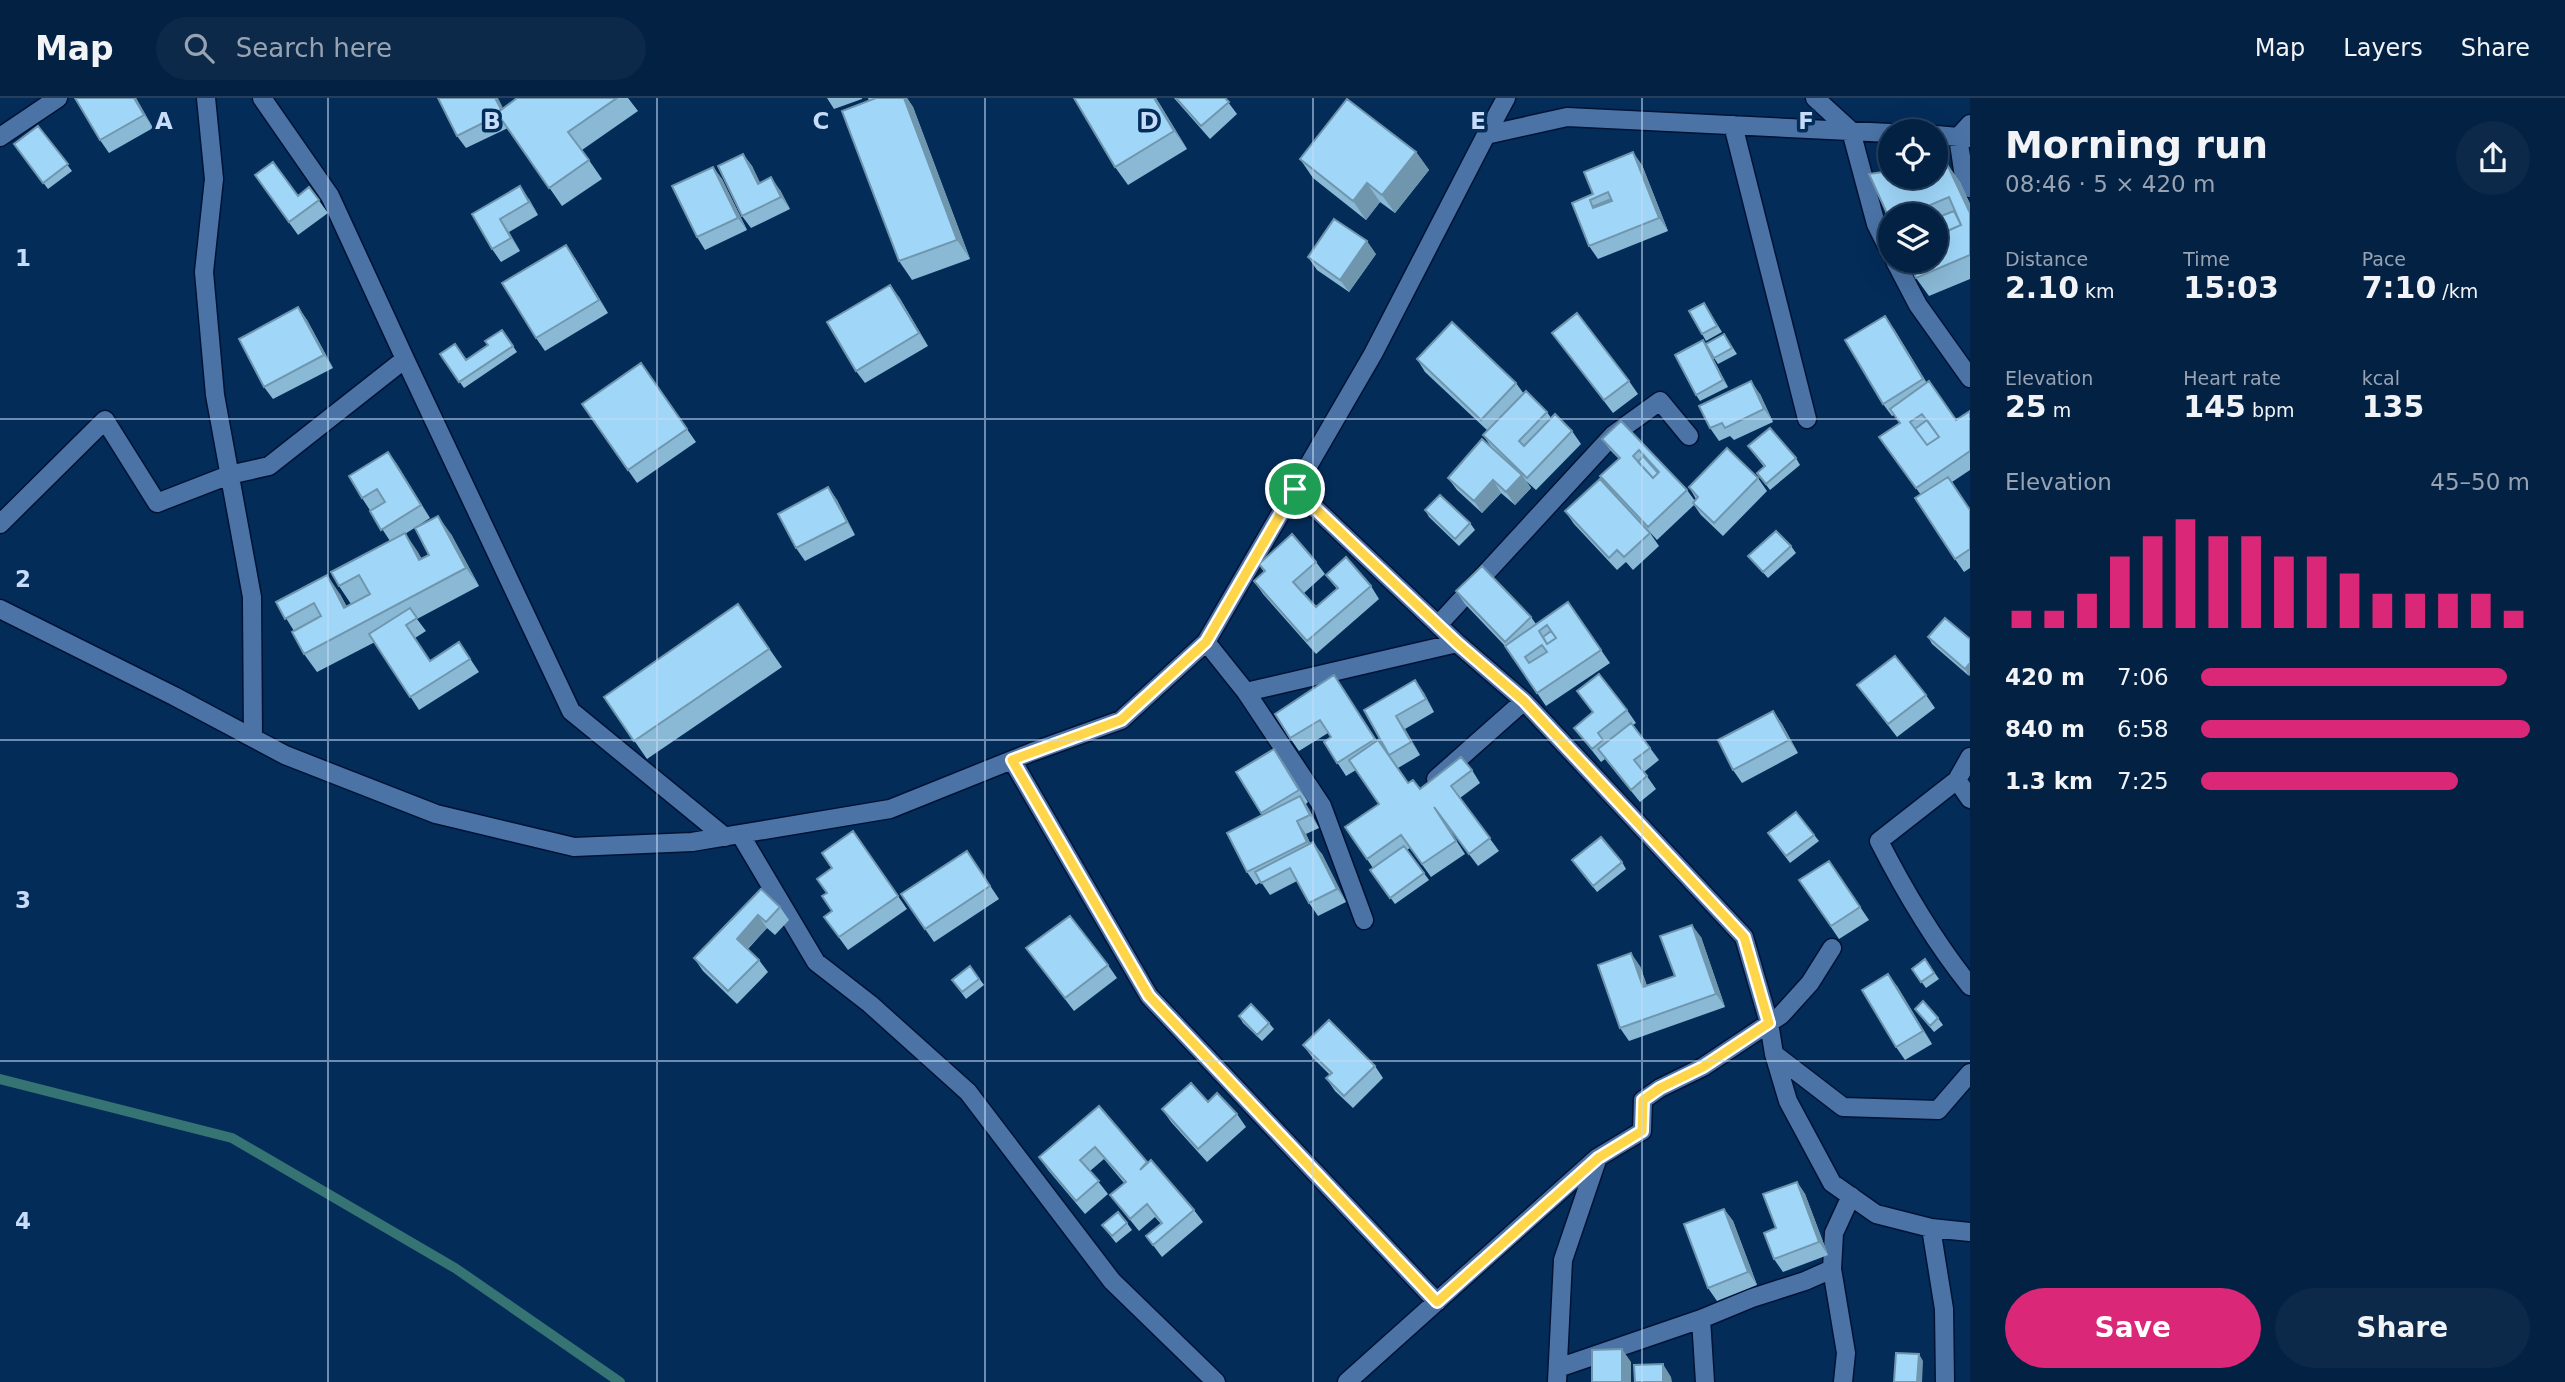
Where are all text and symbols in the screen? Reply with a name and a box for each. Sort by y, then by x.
search box [156,17,646,80]
text: Map [35,29,114,68]
icon: search [180,29,218,67]
text: Search here [236,33,392,63]
text: Map [2255,34,2305,62]
text: Layers [2343,34,2423,62]
text: Share [2461,34,2530,62]
text: A [155,108,173,134]
text: B [483,108,501,134]
text: C [813,108,829,134]
text: D [1139,108,1159,134]
text: E [1470,108,1486,134]
text: F [1798,108,1814,134]
map controls [1878,119,1948,273]
button: locate [1878,119,1948,189]
button: share [2456,121,2530,195]
text: Morning run [2005,123,2268,167]
text: 08:46 · 5 × 420 m [2005,171,2215,197]
button: layers [1878,203,1948,273]
text: 1 [15,245,31,271]
text: Distance [2005,248,2088,270]
text: Time [2183,248,2230,270]
text: Pace [2362,248,2406,270]
text: 2.10 [2005,270,2079,305]
text: 15:03 [2183,270,2279,305]
text: 7:10 [2362,270,2436,305]
text: km [2079,280,2115,302]
text: /km [2436,280,2478,302]
text: Elevation [2005,367,2093,389]
text: Heart rate [2183,367,2281,389]
text: kcal [2362,367,2400,389]
text: 25 [2005,389,2047,424]
text: 145 [2183,389,2246,424]
text: 135 [2362,389,2424,424]
text: m [2047,399,2071,421]
text: bpm [2246,399,2295,421]
pin [1265,459,1325,519]
text: Elevation [2005,469,2112,495]
text: 45–50 m [2430,469,2530,495]
icon: arrive [1276,470,1314,508]
text: 2 [15,566,31,592]
text: 420 m [2005,664,2085,690]
text: 7:06 [2117,664,2169,690]
text: 840 m [2005,716,2085,742]
text: 6:58 [2117,716,2169,742]
text: 1.3 km [2005,768,2093,794]
text: 7:25 [2117,768,2169,794]
text: 3 [15,887,31,913]
text: 4 [15,1208,31,1234]
button: Save [2005,1288,2261,1368]
button: Share [2275,1288,2530,1368]

